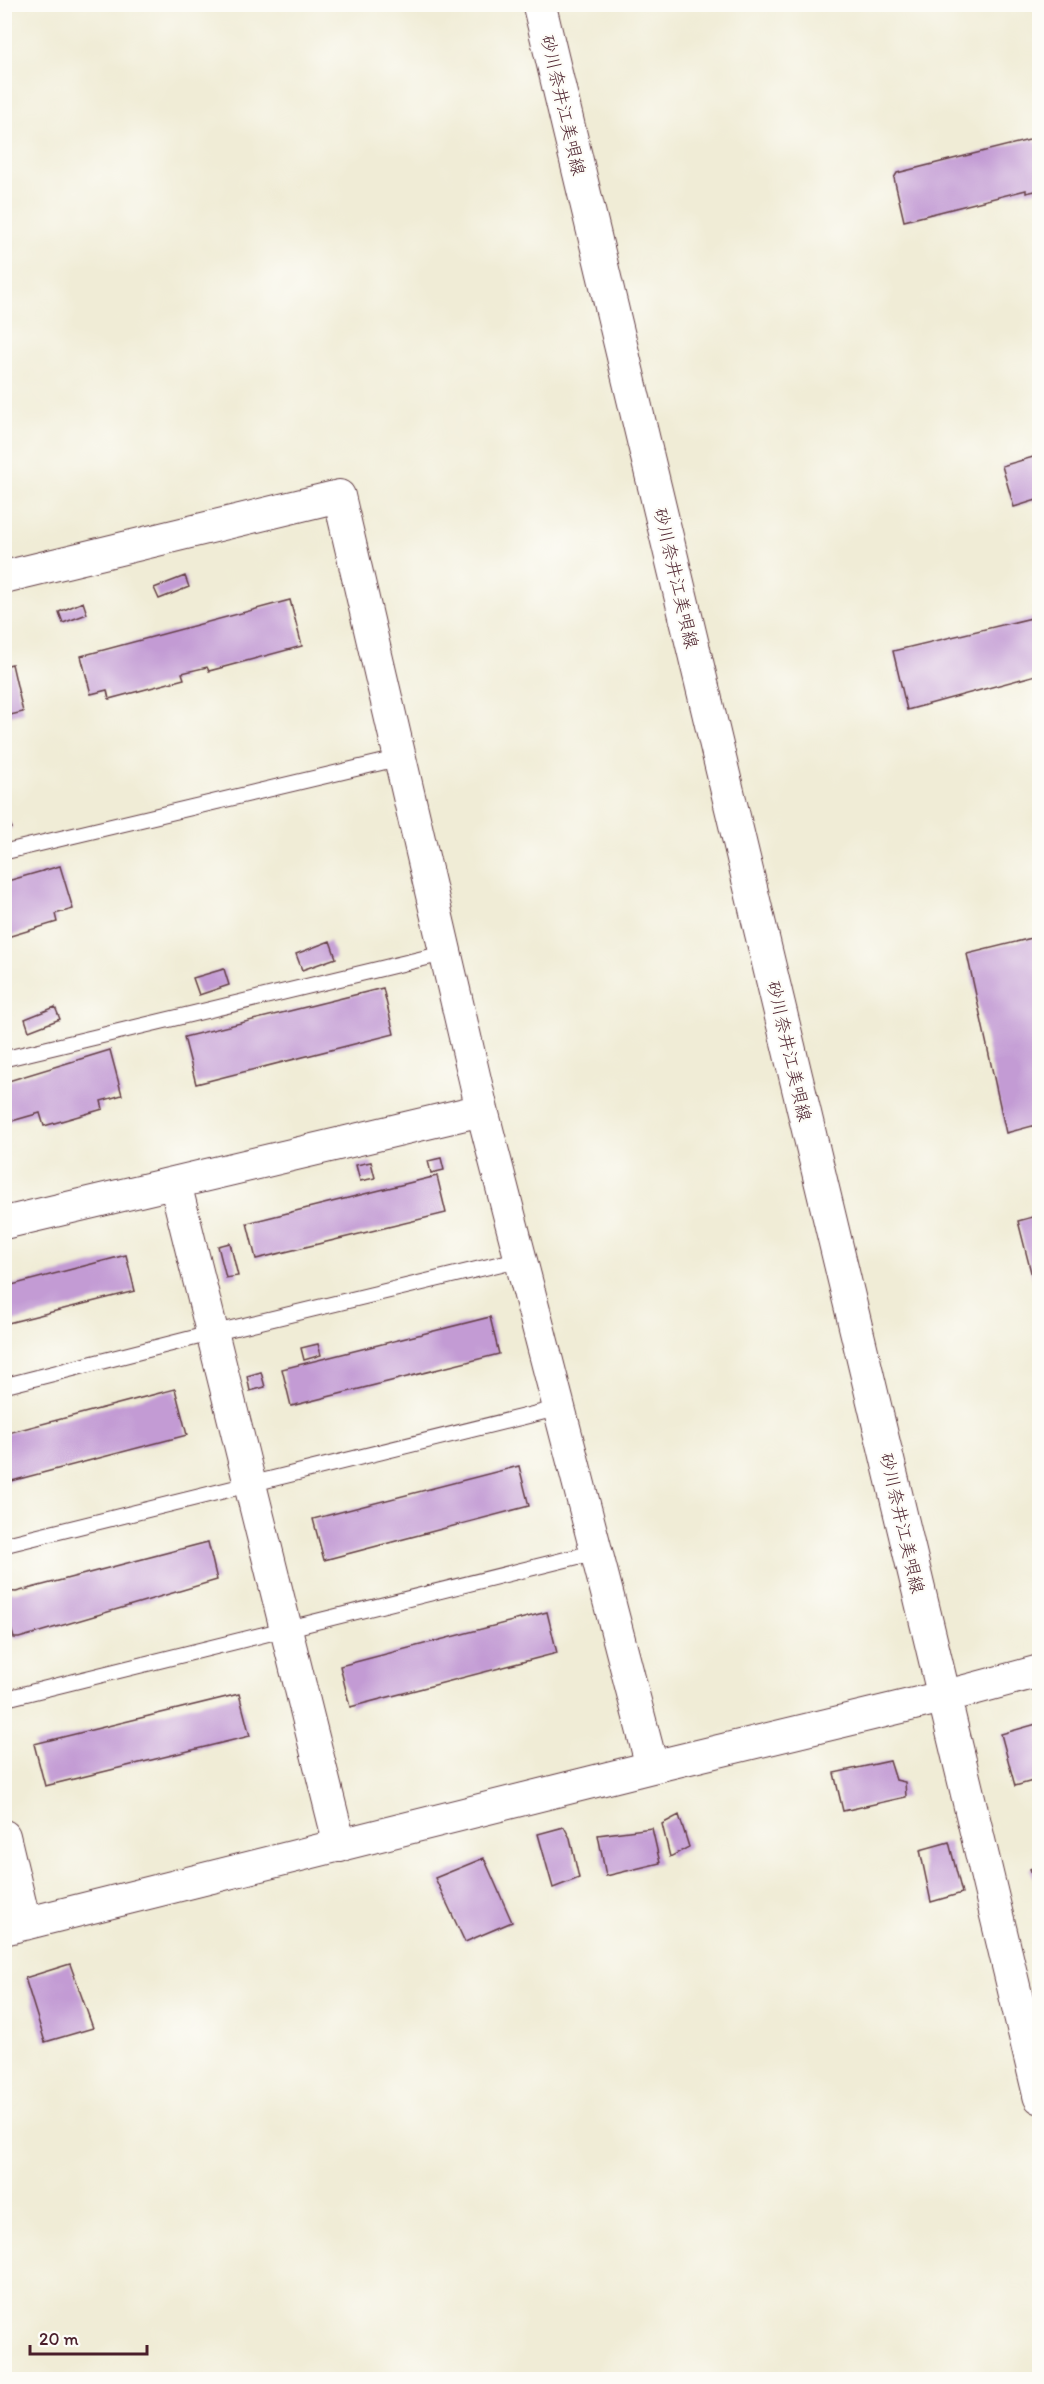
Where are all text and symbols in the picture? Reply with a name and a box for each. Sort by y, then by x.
street label: 砂川奈井江美唄線 [536,32,590,178]
street label: 砂川奈井江美唄線 [649,505,703,651]
street label: 砂川奈井江美唄線 [762,978,816,1124]
street label: 砂川奈井江美唄線 [875,1450,929,1596]
scale bar [30,2318,147,2356]
text: 20 m [39,2328,79,2350]

